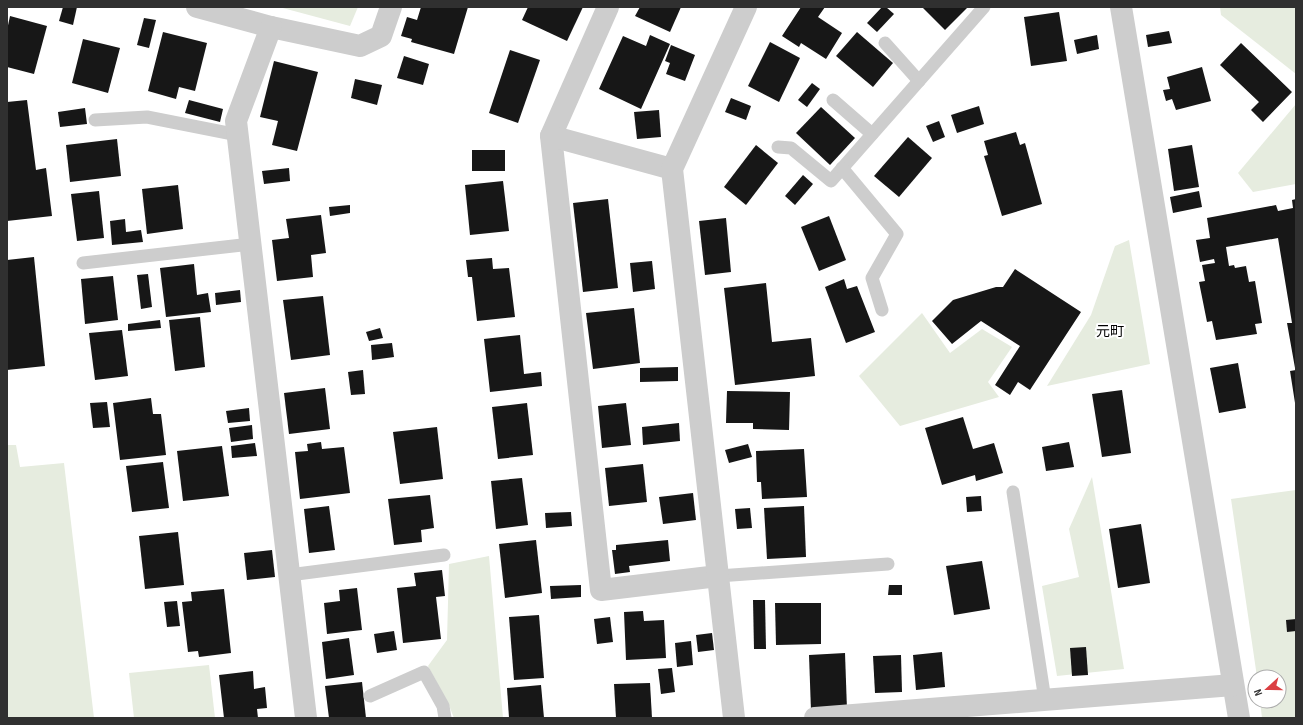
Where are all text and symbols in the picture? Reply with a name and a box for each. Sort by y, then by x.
district label: 元町 [1096,323,1124,340]
north arrow [1247,669,1287,709]
text: N [1251,687,1265,697]

